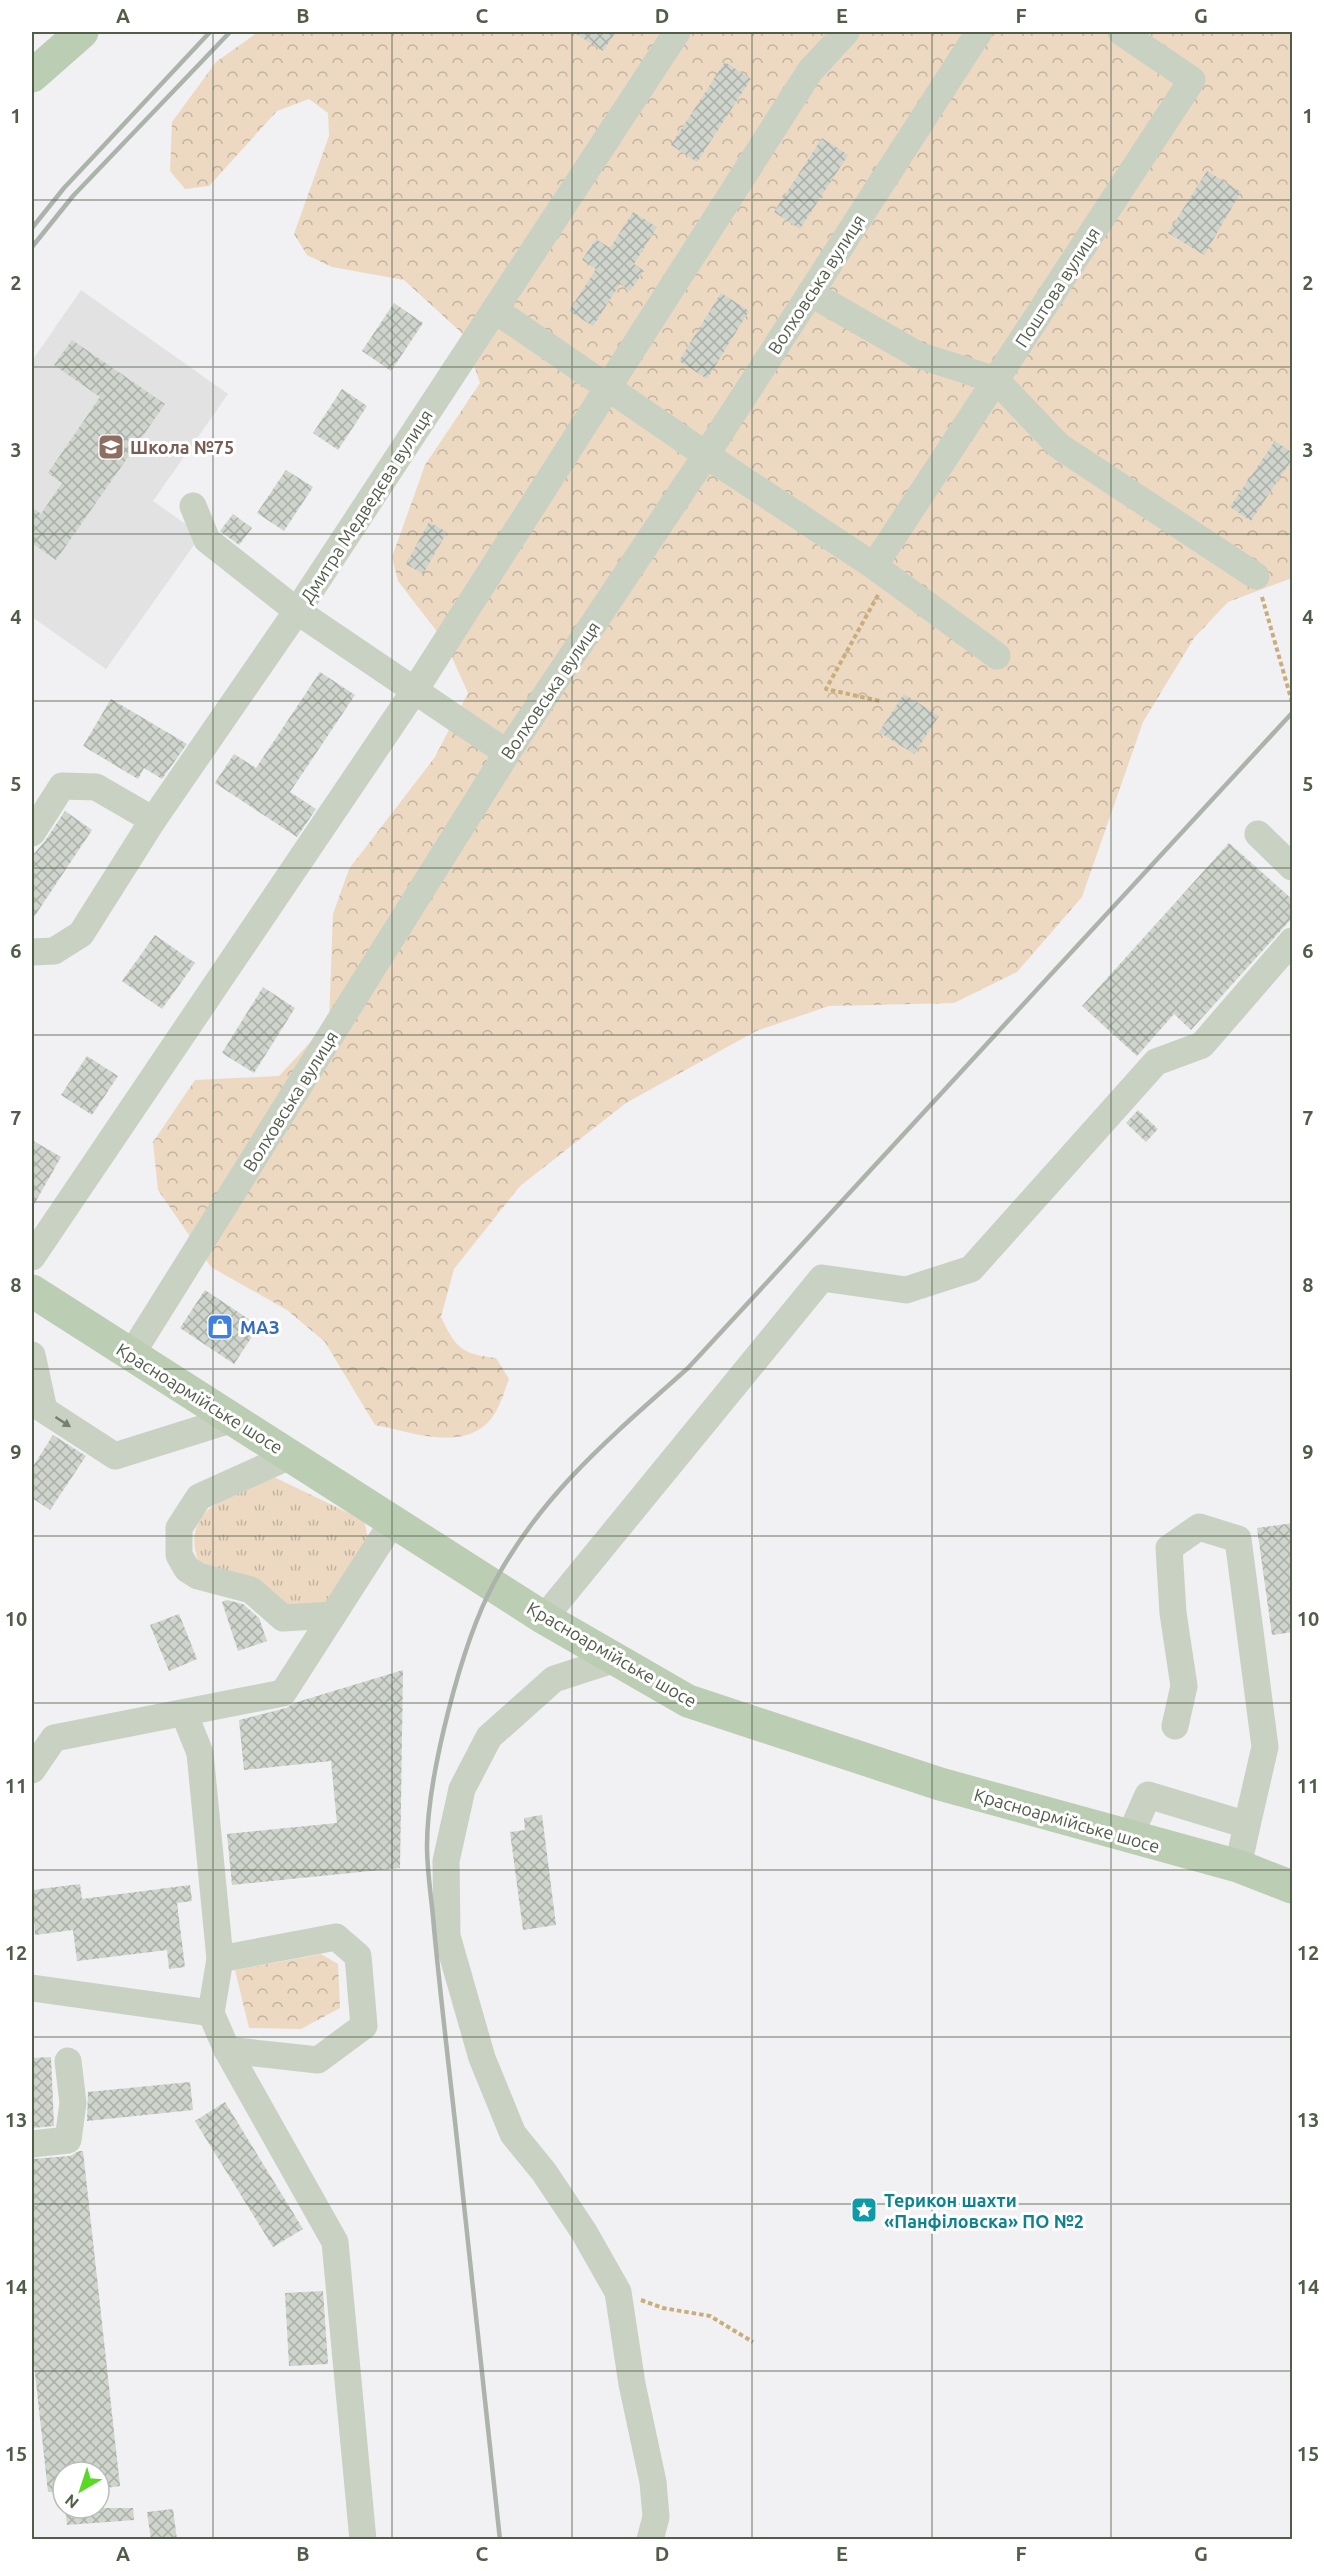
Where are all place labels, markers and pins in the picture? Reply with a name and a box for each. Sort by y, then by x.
school or university icon: Школа №75 [96,432,126,462]
place label: Школа №75 [130,437,234,457]
shop icon: МАЗ [205,1312,235,1342]
place label: МАЗ [240,1317,280,1337]
place label: Терикон шахти «Панфiловска» ПО №2 [884,2190,1084,2231]
place icon: Терикон шахти «Панфiловска» ПО №2 [849,2195,879,2225]

